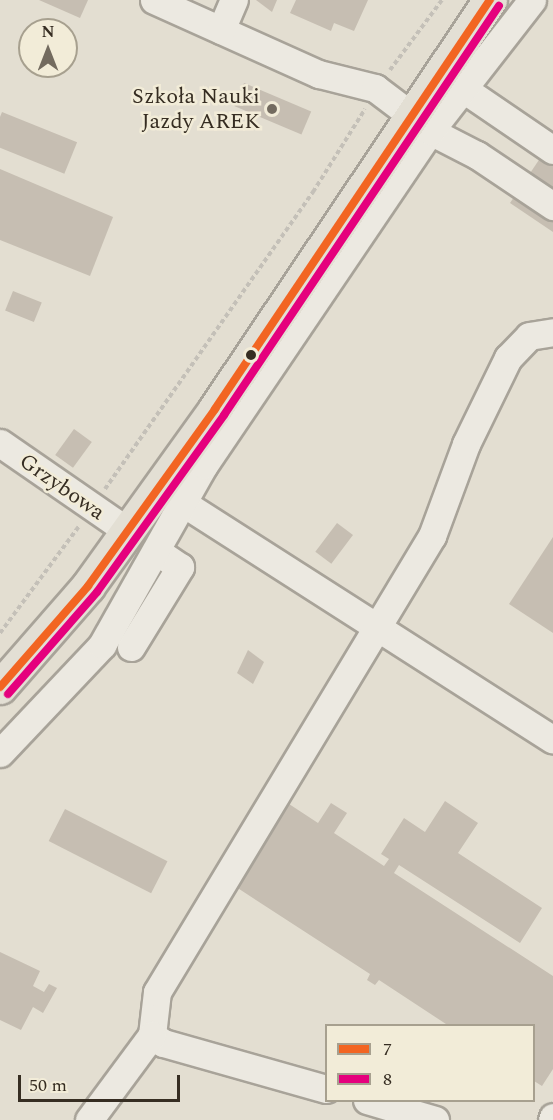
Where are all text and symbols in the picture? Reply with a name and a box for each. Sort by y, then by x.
north arrow [18,18,78,78]
text: N [41,20,55,44]
place label: Szkoła Nauki Jazdy AREK [132,83,260,134]
marker: Szkoła Nauki Jazdy AREK [265,102,279,116]
unlabelled marker [245,349,257,361]
street label: Grzybowa [14,448,110,526]
legend [325,1024,535,1102]
text: 7 [383,1036,392,1063]
scale bar [21,1063,183,1101]
text: 8 [383,1066,392,1093]
text: 50 m [29,1072,67,1099]

